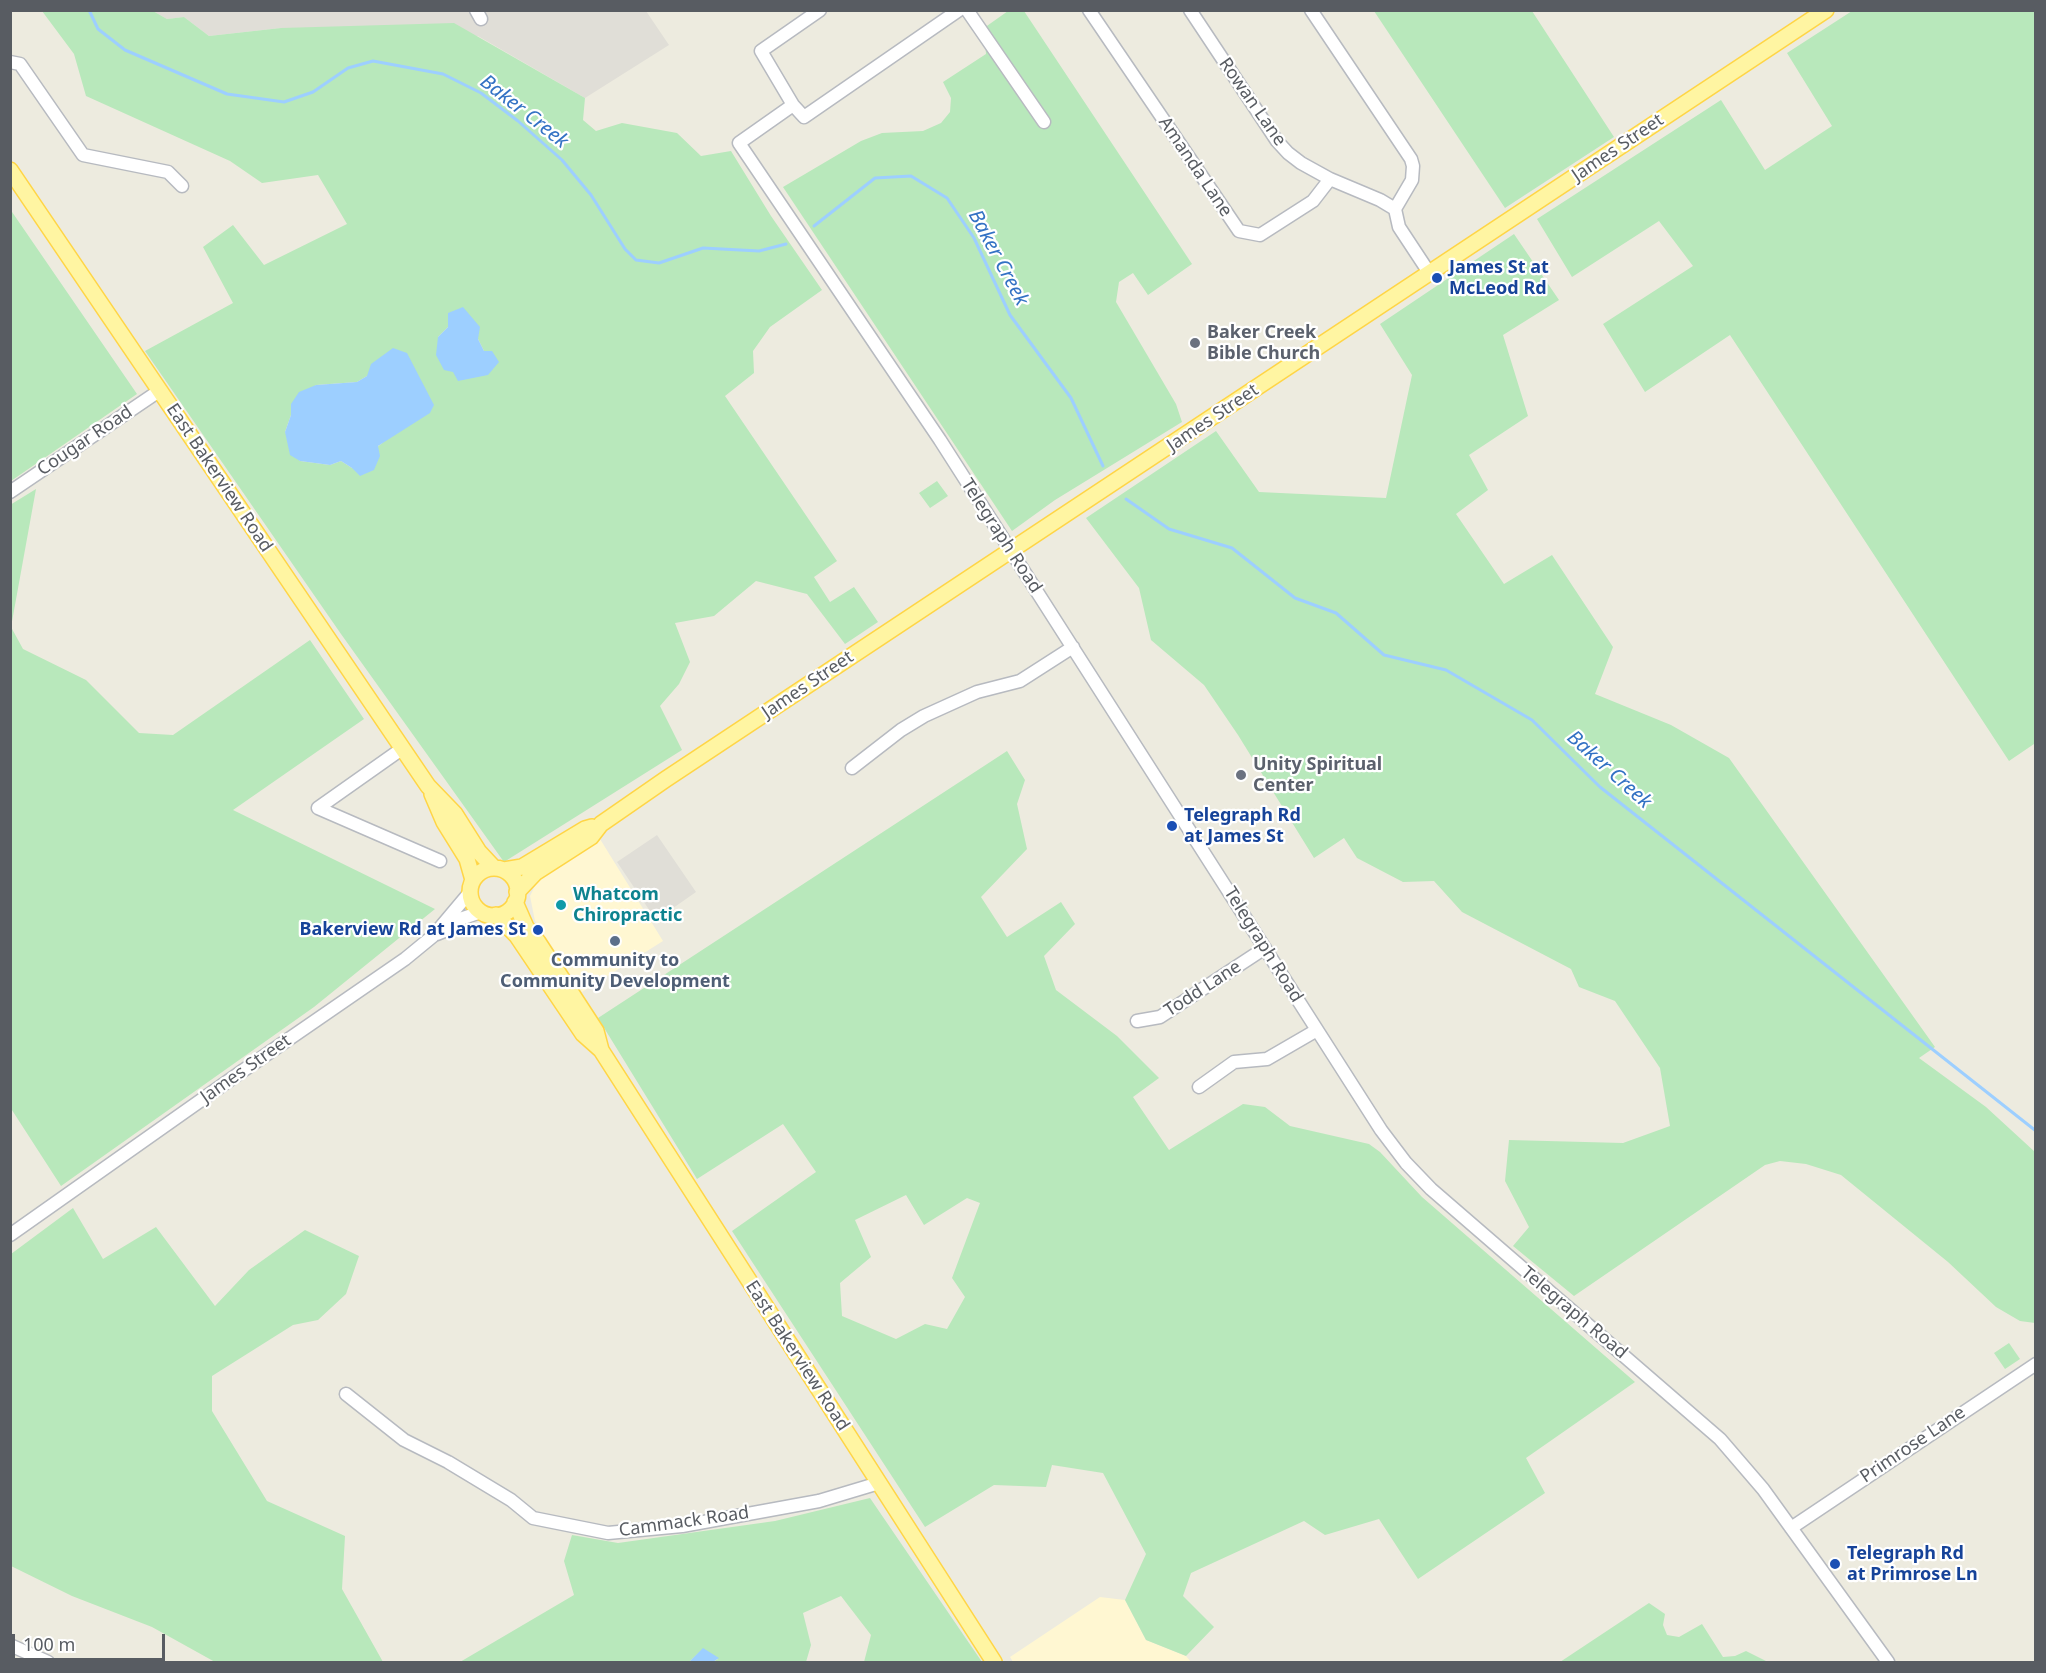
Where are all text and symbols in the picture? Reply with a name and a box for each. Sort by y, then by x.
street label: Rowan Lane [1214,54,1290,150]
water label: Baker Creek [475,70,573,154]
street label: James Street [1568,110,1668,186]
street label: Amanda Lane [1154,113,1236,221]
water label: Baker Creek [963,206,1033,310]
place label: James St at McLeod Rd [1449,257,1549,300]
marker: James St at McLeod Rd [1430,271,1444,285]
place label: Baker Creek Bible Church [1207,322,1320,364]
marker: Baker Creek Bible Church [1188,336,1202,350]
street label: James Street [1163,380,1263,456]
street label: East Bakerview Road [161,400,277,556]
street label: Cougar Road [33,401,137,481]
street label: Telegraph Road [956,475,1046,597]
street label: James Street [758,647,858,723]
water label: Baker Creek [1562,726,1656,814]
place label: Unity Spiritual Center [1253,754,1382,796]
marker: Unity Spiritual Center [1234,768,1248,782]
place label: Telegraph Rd at James St [1184,805,1301,848]
marker: Telegraph Rd at James St [1165,819,1179,833]
street label: Telegraph Road [1219,883,1307,1007]
place label: Whatcom Chiropractic [573,884,682,926]
marker: Whatcom Chiropractic [554,898,568,912]
place label: Bakerview Rd at James St [300,919,526,941]
marker: Bakerview Rd at James St [531,923,545,937]
marker: Community to Community Development [608,934,622,948]
place label: Community to Community Development [500,950,730,992]
street label: Todd Lane [1161,956,1245,1022]
street label: James Street [197,1030,295,1108]
street label: Telegraph Road [1516,1262,1632,1364]
street label: East Bakerview Road [740,1277,854,1435]
street label: Primrose Lane [1856,1402,1970,1488]
street label: Cammack Road [617,1502,751,1542]
place label: Telegraph Rd at Primrose Ln [1847,1543,1978,1586]
marker: Telegraph Rd at Primrose Ln [1828,1557,1842,1571]
scale bar [15,1622,168,1660]
text: 100 m [23,1632,75,1656]

